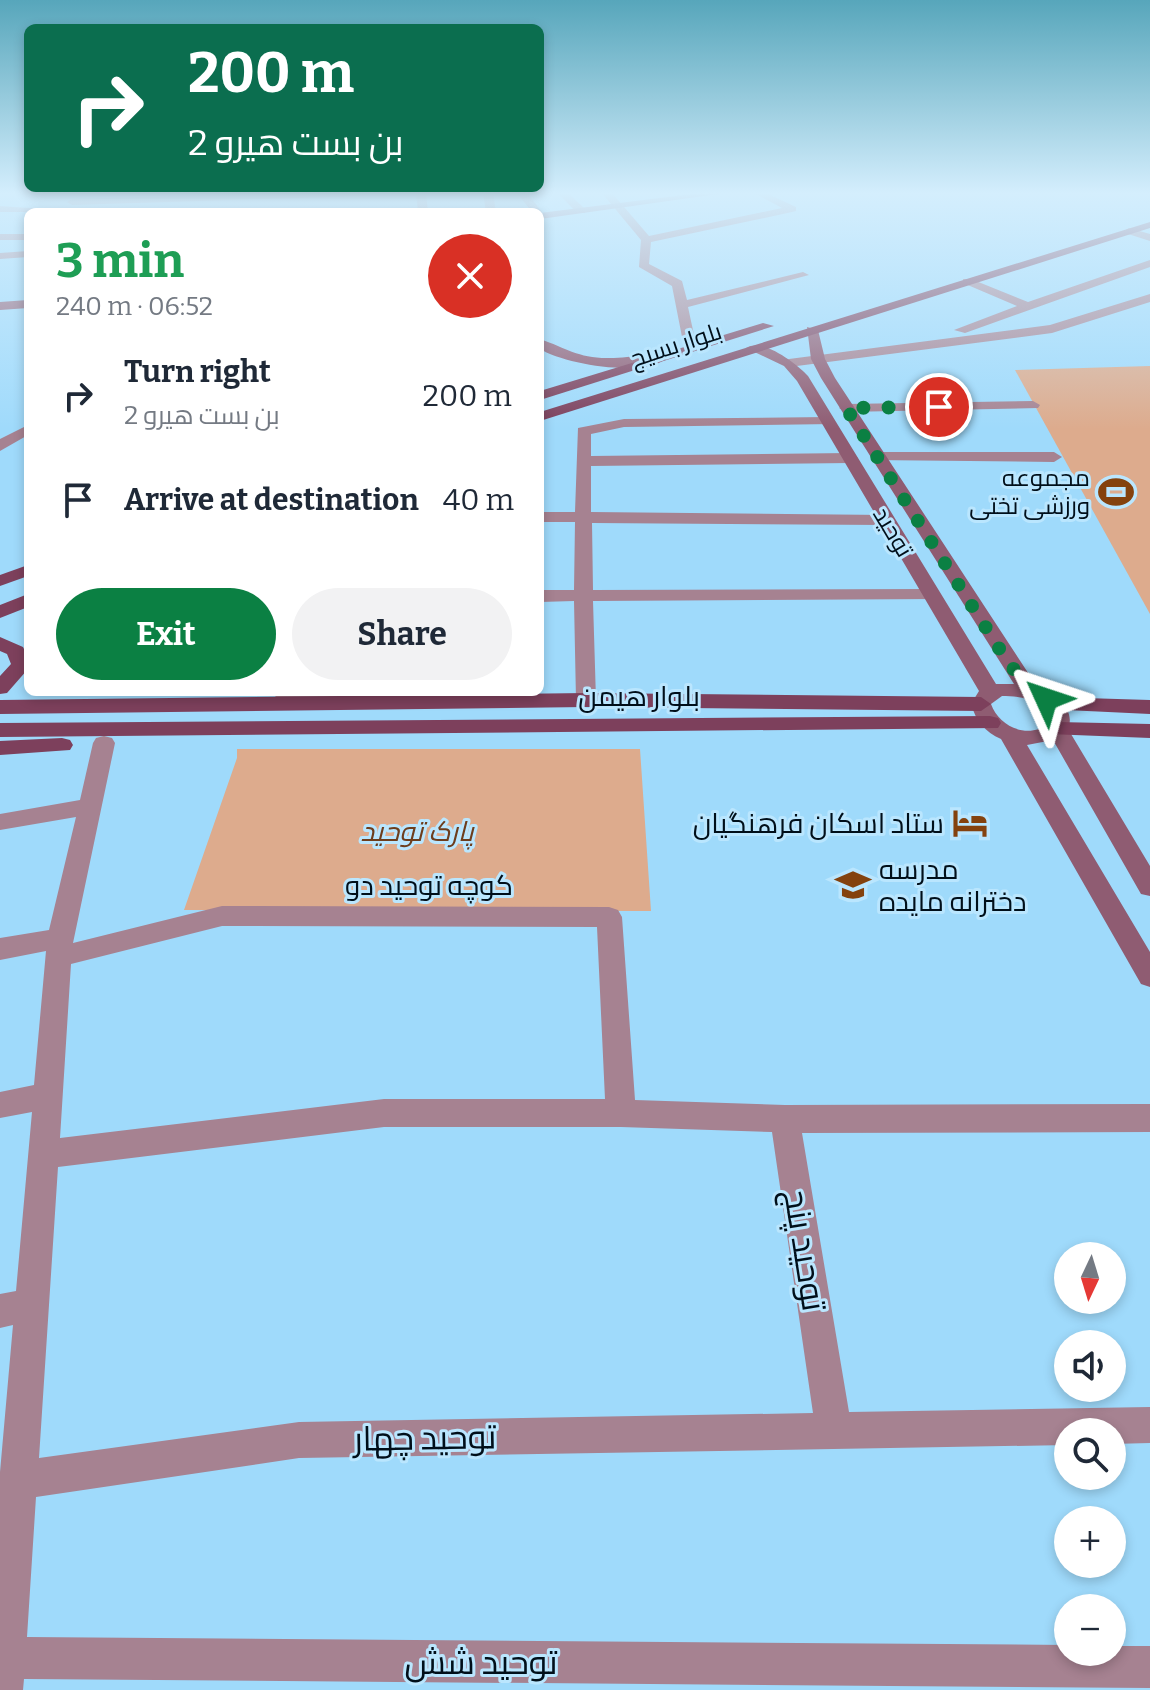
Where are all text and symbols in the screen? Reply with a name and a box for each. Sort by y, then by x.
text: 200 m [188,40,354,107]
icon: right [56,56,160,160]
text: بن بست هیرو 2 [188,121,404,165]
text: 3 min [56,232,184,290]
button: close [428,234,512,318]
text: 240 m · 06:52 [56,291,213,322]
street label: بلوار بسیج [627,317,726,375]
text: Turn right [124,354,271,390]
pin [905,373,973,441]
icon: right [56,374,100,418]
text: 200 m [423,378,512,414]
icon: arrive [917,385,961,429]
text: بن بست هیرو 2 [124,400,280,431]
place label: مجموعه ورزشی تختی [969,464,1090,520]
sports icon: مجموعه ورزشی تختی [1097,473,1135,511]
icon: arrive [56,478,100,522]
text: Arrive at destination [124,482,419,518]
text: 40 m [443,482,514,518]
street label: توحید [867,502,919,563]
button: Exit [56,588,276,680]
button: Share [292,588,512,680]
position arrow [1004,657,1088,741]
street label: بلوار هیمن [578,680,700,713]
hotel icon: ستاد اسکان فرهنگیان [951,804,989,842]
place label: ستاد اسکان فرهنگیان [693,807,944,840]
park label: پارک توحید [361,815,475,850]
place label: مدرسه دخترانه مایده [879,853,1027,918]
school or university icon: مدرسه دخترانه مایده [834,866,872,904]
street label: کوچه توحید دو [345,869,513,904]
street label: توحید پنج [773,1186,835,1314]
north arrow [1054,1242,1126,1314]
map controls [1054,1242,1126,1666]
button: sound [1054,1330,1126,1402]
street label: توحید چهار [351,1416,497,1461]
button: search [1054,1418,1126,1490]
button: + [1054,1506,1126,1578]
button: − [1054,1594,1126,1666]
street label: توحید شش [404,1642,558,1683]

